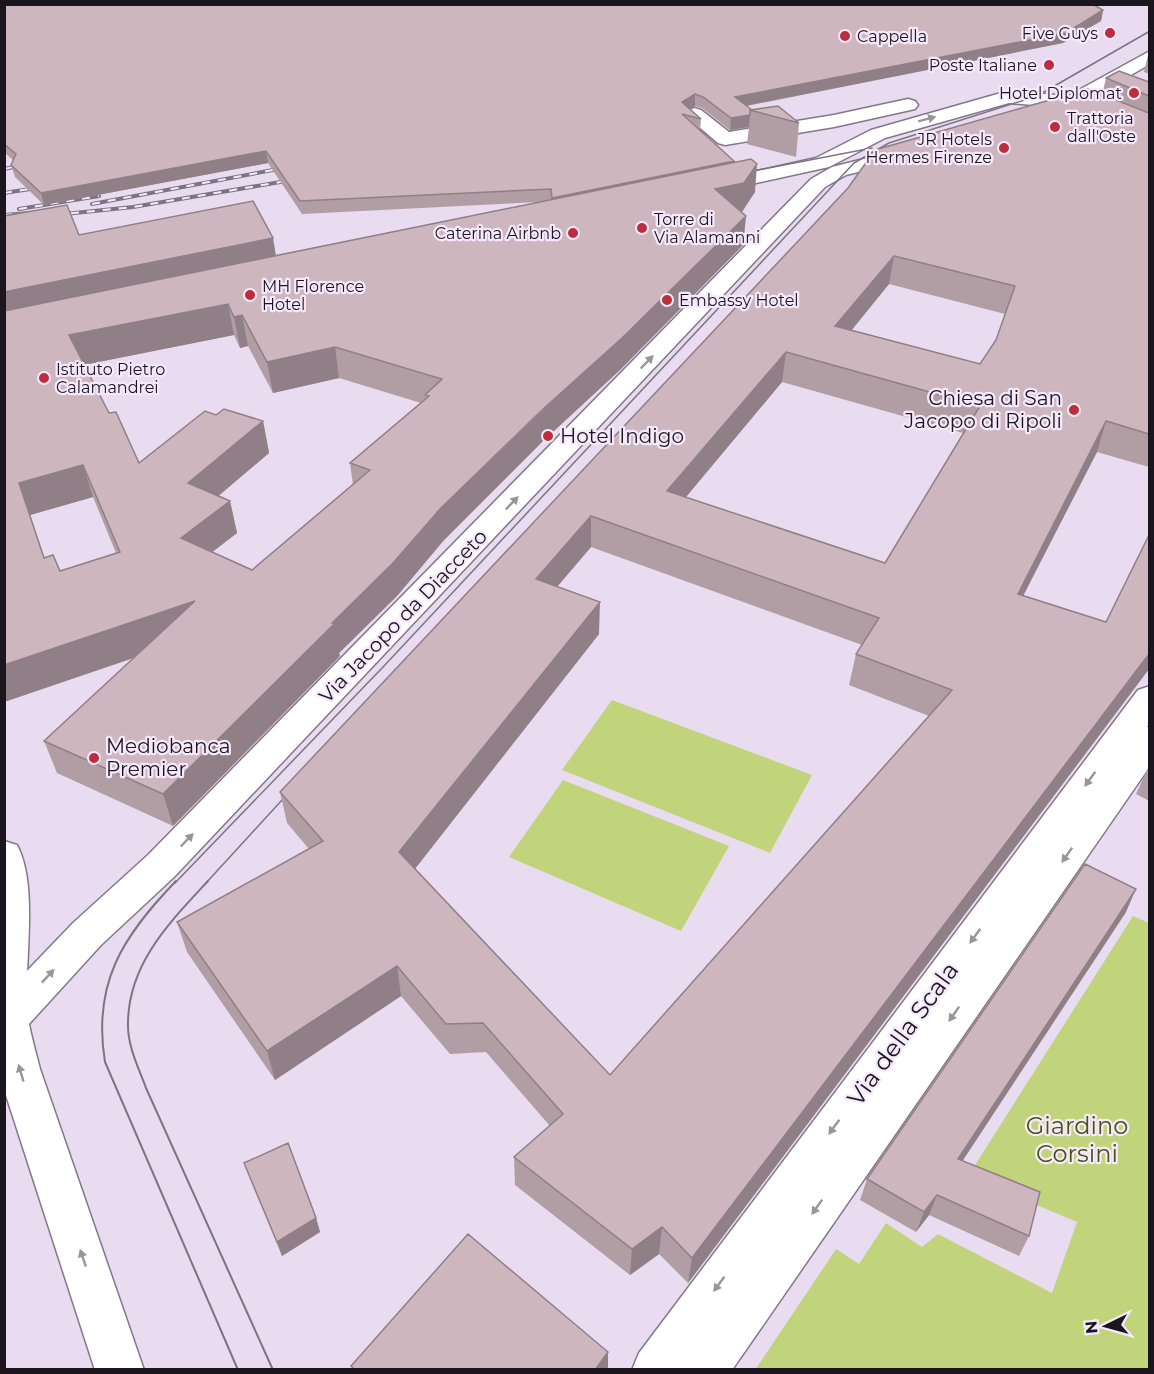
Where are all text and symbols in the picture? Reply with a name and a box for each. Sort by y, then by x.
place label: Five Guys [1022,24,1098,43]
marker: Five Guys [1103,26,1117,40]
place label: Cappella [857,27,927,46]
marker: Cappella [838,29,852,43]
place label: Poste Italiane [929,56,1037,75]
marker: Poste Italiane [1042,58,1056,72]
place label: Hotel Diplomat [999,84,1122,103]
marker: Hotel Diplomat [1127,86,1141,100]
place label: Trattoria dall'Oste [1067,109,1136,146]
one-way arrow [918,114,936,123]
marker: Trattoria dall'Oste [1048,120,1062,134]
place label: JR Hotels Hermes Firenze [866,130,992,167]
marker: JR Hotels Hermes Firenze [997,141,1011,155]
place label: Torre di Via Alamanni [654,210,760,247]
marker: Torre di Via Alamanni [635,221,649,235]
place label: Caterina Airbnb [435,224,561,243]
marker: Caterina Airbnb [566,226,580,240]
place label: MH Florence Hotel [262,277,364,314]
marker: MH Florence Hotel [243,288,257,302]
place label: Embassy Hotel [679,291,799,310]
marker: Embassy Hotel [660,293,674,307]
one-way arrow [640,356,654,370]
place label: Istituto Pietro Calamandrei [56,360,165,397]
marker: Istituto Pietro Calamandrei [37,371,51,385]
place label: Chiesa di San Jacopo di Ripoli [903,386,1062,433]
marker: Chiesa di San Jacopo di Ripoli [1067,403,1081,417]
place label: Hotel Indigo [560,424,684,448]
marker: Hotel Indigo [541,429,555,443]
one-way arrow [505,496,519,510]
street label: Via Jacopo da Diacceto [314,524,492,708]
place label: Mediobanca Premier [106,734,231,781]
marker: Mediobanca Premier [87,751,101,765]
one-way arrow [1084,770,1096,786]
one-way arrow [180,833,194,847]
one-way arrow [1061,847,1073,863]
one-way arrow [969,928,981,943]
street label: Via della Scala [841,956,964,1111]
one-way arrow [41,969,54,984]
one-way arrow [948,1006,960,1022]
one-way arrow [16,1064,25,1082]
park label: Giardino Corsini [1026,1111,1128,1168]
one-way arrow [828,1119,841,1135]
one-way arrow [811,1199,823,1215]
one-way arrow [77,1249,87,1267]
one-way arrow [713,1276,725,1292]
north arrow [1076,1296,1136,1356]
text: N [1082,1320,1102,1335]

